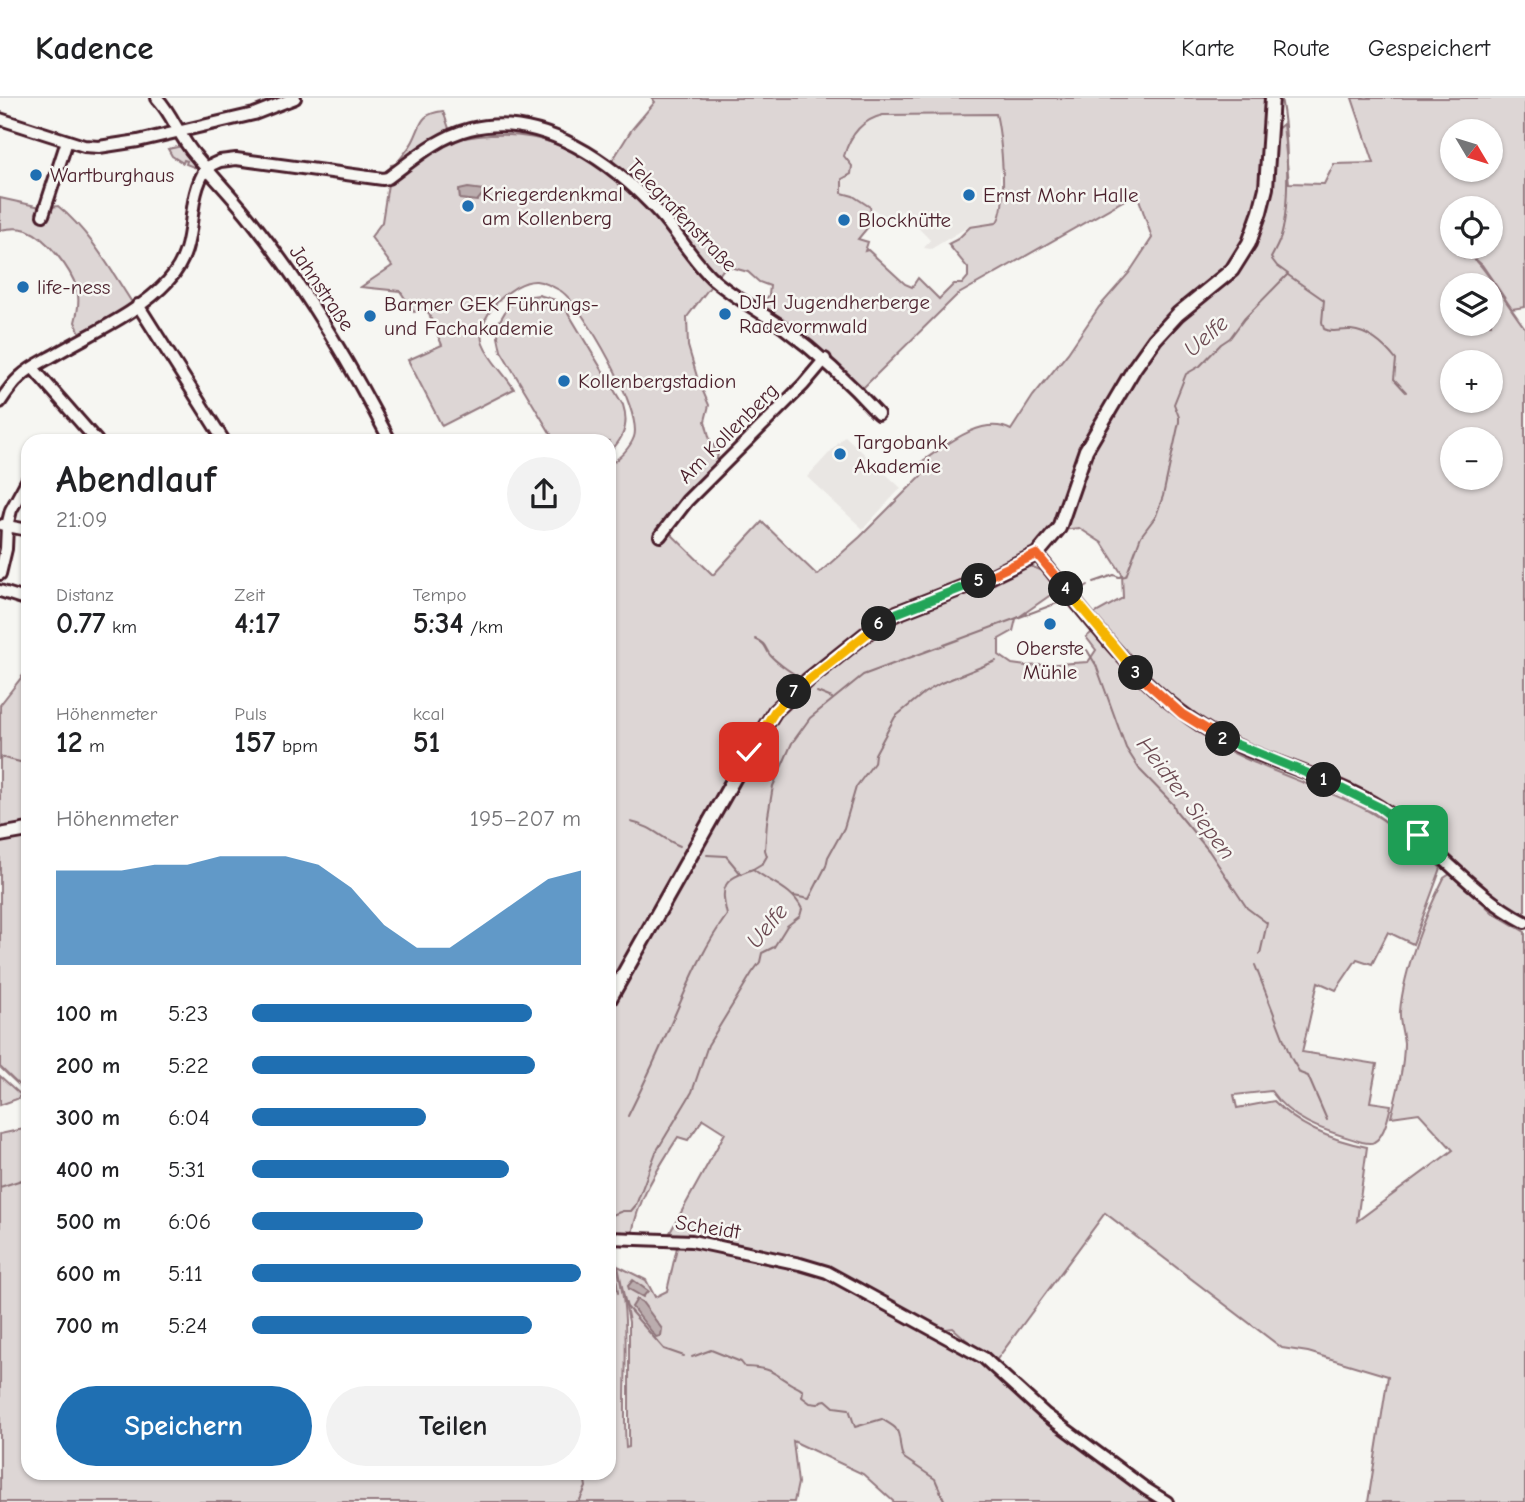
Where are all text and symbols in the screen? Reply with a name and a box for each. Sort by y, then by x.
text: Kadence [35,29,153,67]
text: Karte [1181,34,1235,62]
text: Route [1273,34,1330,62]
text: Gespeichert [1368,34,1490,62]
north arrow [1440,119,1503,182]
map controls [1440,119,1503,490]
street label: Telegrafenstraße [622,154,742,276]
place label: Wartburghaus [50,163,174,187]
marker: Wartburghaus [28,167,44,183]
place label: Kriegerdenkmal am Kollenberg [482,182,623,230]
place label: Ernst Mohr Halle [983,183,1138,207]
marker: Ernst Mohr Halle [961,187,977,203]
button: locate [1440,196,1503,259]
marker: Kriegerdenkmal am Kollenberg [460,198,476,214]
place label: Blockhütte [858,208,951,232]
marker: Blockhütte [836,212,852,228]
street label: Jahnstraße [285,241,359,335]
button: layers [1440,273,1503,336]
place label: life-ness [37,275,110,299]
marker: life-ness [15,279,31,295]
place label: DJH Jugendherberge Radevormwald [739,290,930,338]
place label: Barmer GEK Führungs- und Fachakademie [384,292,599,340]
marker: DJH Jugendherberge Radevormwald [717,306,733,322]
marker: Barmer GEK Führungs- und Fachakademie [362,308,378,324]
water label: Uelfe [1178,309,1234,363]
button: + [1440,350,1503,413]
place label: Kollenbergstadion [578,369,736,393]
marker: Kollenbergstadion [556,373,572,389]
street label: Am Kollenberg [673,378,783,488]
button: − [1440,427,1503,490]
place label: Targobank Akademie [854,430,948,478]
marker: Targobank Akademie [832,446,848,462]
button: share [507,457,581,531]
text: Abendlauf [56,458,216,502]
text: 21:09 [56,506,108,533]
pin: 5 [962,564,996,598]
text: 5 [973,569,984,591]
pin: 4 [1048,572,1084,606]
text: 4 [1061,577,1070,599]
text: Distanz [56,584,114,606]
text: Zeit [234,584,265,606]
text: Tempo [413,584,466,606]
text: 0.77 [56,606,106,641]
text: 4:17 [234,606,280,641]
text: 5:34 [413,606,464,641]
pin: 6 [862,606,896,642]
text: 6 [874,612,883,634]
text: km [106,616,137,638]
text: /km [464,616,503,638]
marker: Oberste Mühle [1042,616,1058,632]
place label: Oberste Mühle [1016,636,1084,684]
pin: 3 [1118,656,1154,690]
text: 3 [1131,661,1140,683]
pin: 7 [776,674,812,710]
text: 7 [789,680,798,702]
text: Höhenmeter [56,703,157,725]
text: Puls [234,703,267,725]
text: kcal [413,703,445,725]
pin [719,722,779,782]
pin: 2 [1206,722,1240,756]
text: 12 [56,725,83,760]
text: 157 [234,725,276,760]
text: 51 [413,725,440,760]
text: 2 [1218,727,1227,749]
water label: Heidter Siepen [1131,731,1241,865]
icon: check [730,733,768,771]
text: m [83,735,105,757]
text: bpm [276,735,318,757]
pin: 1 [1306,762,1342,798]
text: 1 [1320,768,1327,790]
text: Höhenmeter [56,805,178,832]
text: 195–207 m [470,805,581,832]
pin [1388,805,1448,865]
icon: arrive [1399,816,1437,854]
water label: Uelfe [741,898,794,954]
text: 100 m [56,1000,118,1027]
text: 5:23 [168,1000,208,1027]
text: 200 m [56,1052,120,1079]
text: 5:22 [168,1052,209,1079]
text: 300 m [56,1104,120,1131]
text: 6:04 [168,1104,210,1131]
text: 400 m [56,1156,120,1183]
text: 5:31 [168,1156,205,1183]
text: 500 m [56,1208,121,1235]
text: 6:06 [168,1208,211,1235]
street label: Scheidt [674,1210,743,1244]
text: 600 m [56,1260,121,1287]
text: 5:11 [168,1260,203,1287]
text: 700 m [56,1312,119,1339]
text: 5:24 [168,1312,208,1339]
button: Speichern [56,1386,312,1466]
button: Teilen [326,1386,581,1466]

